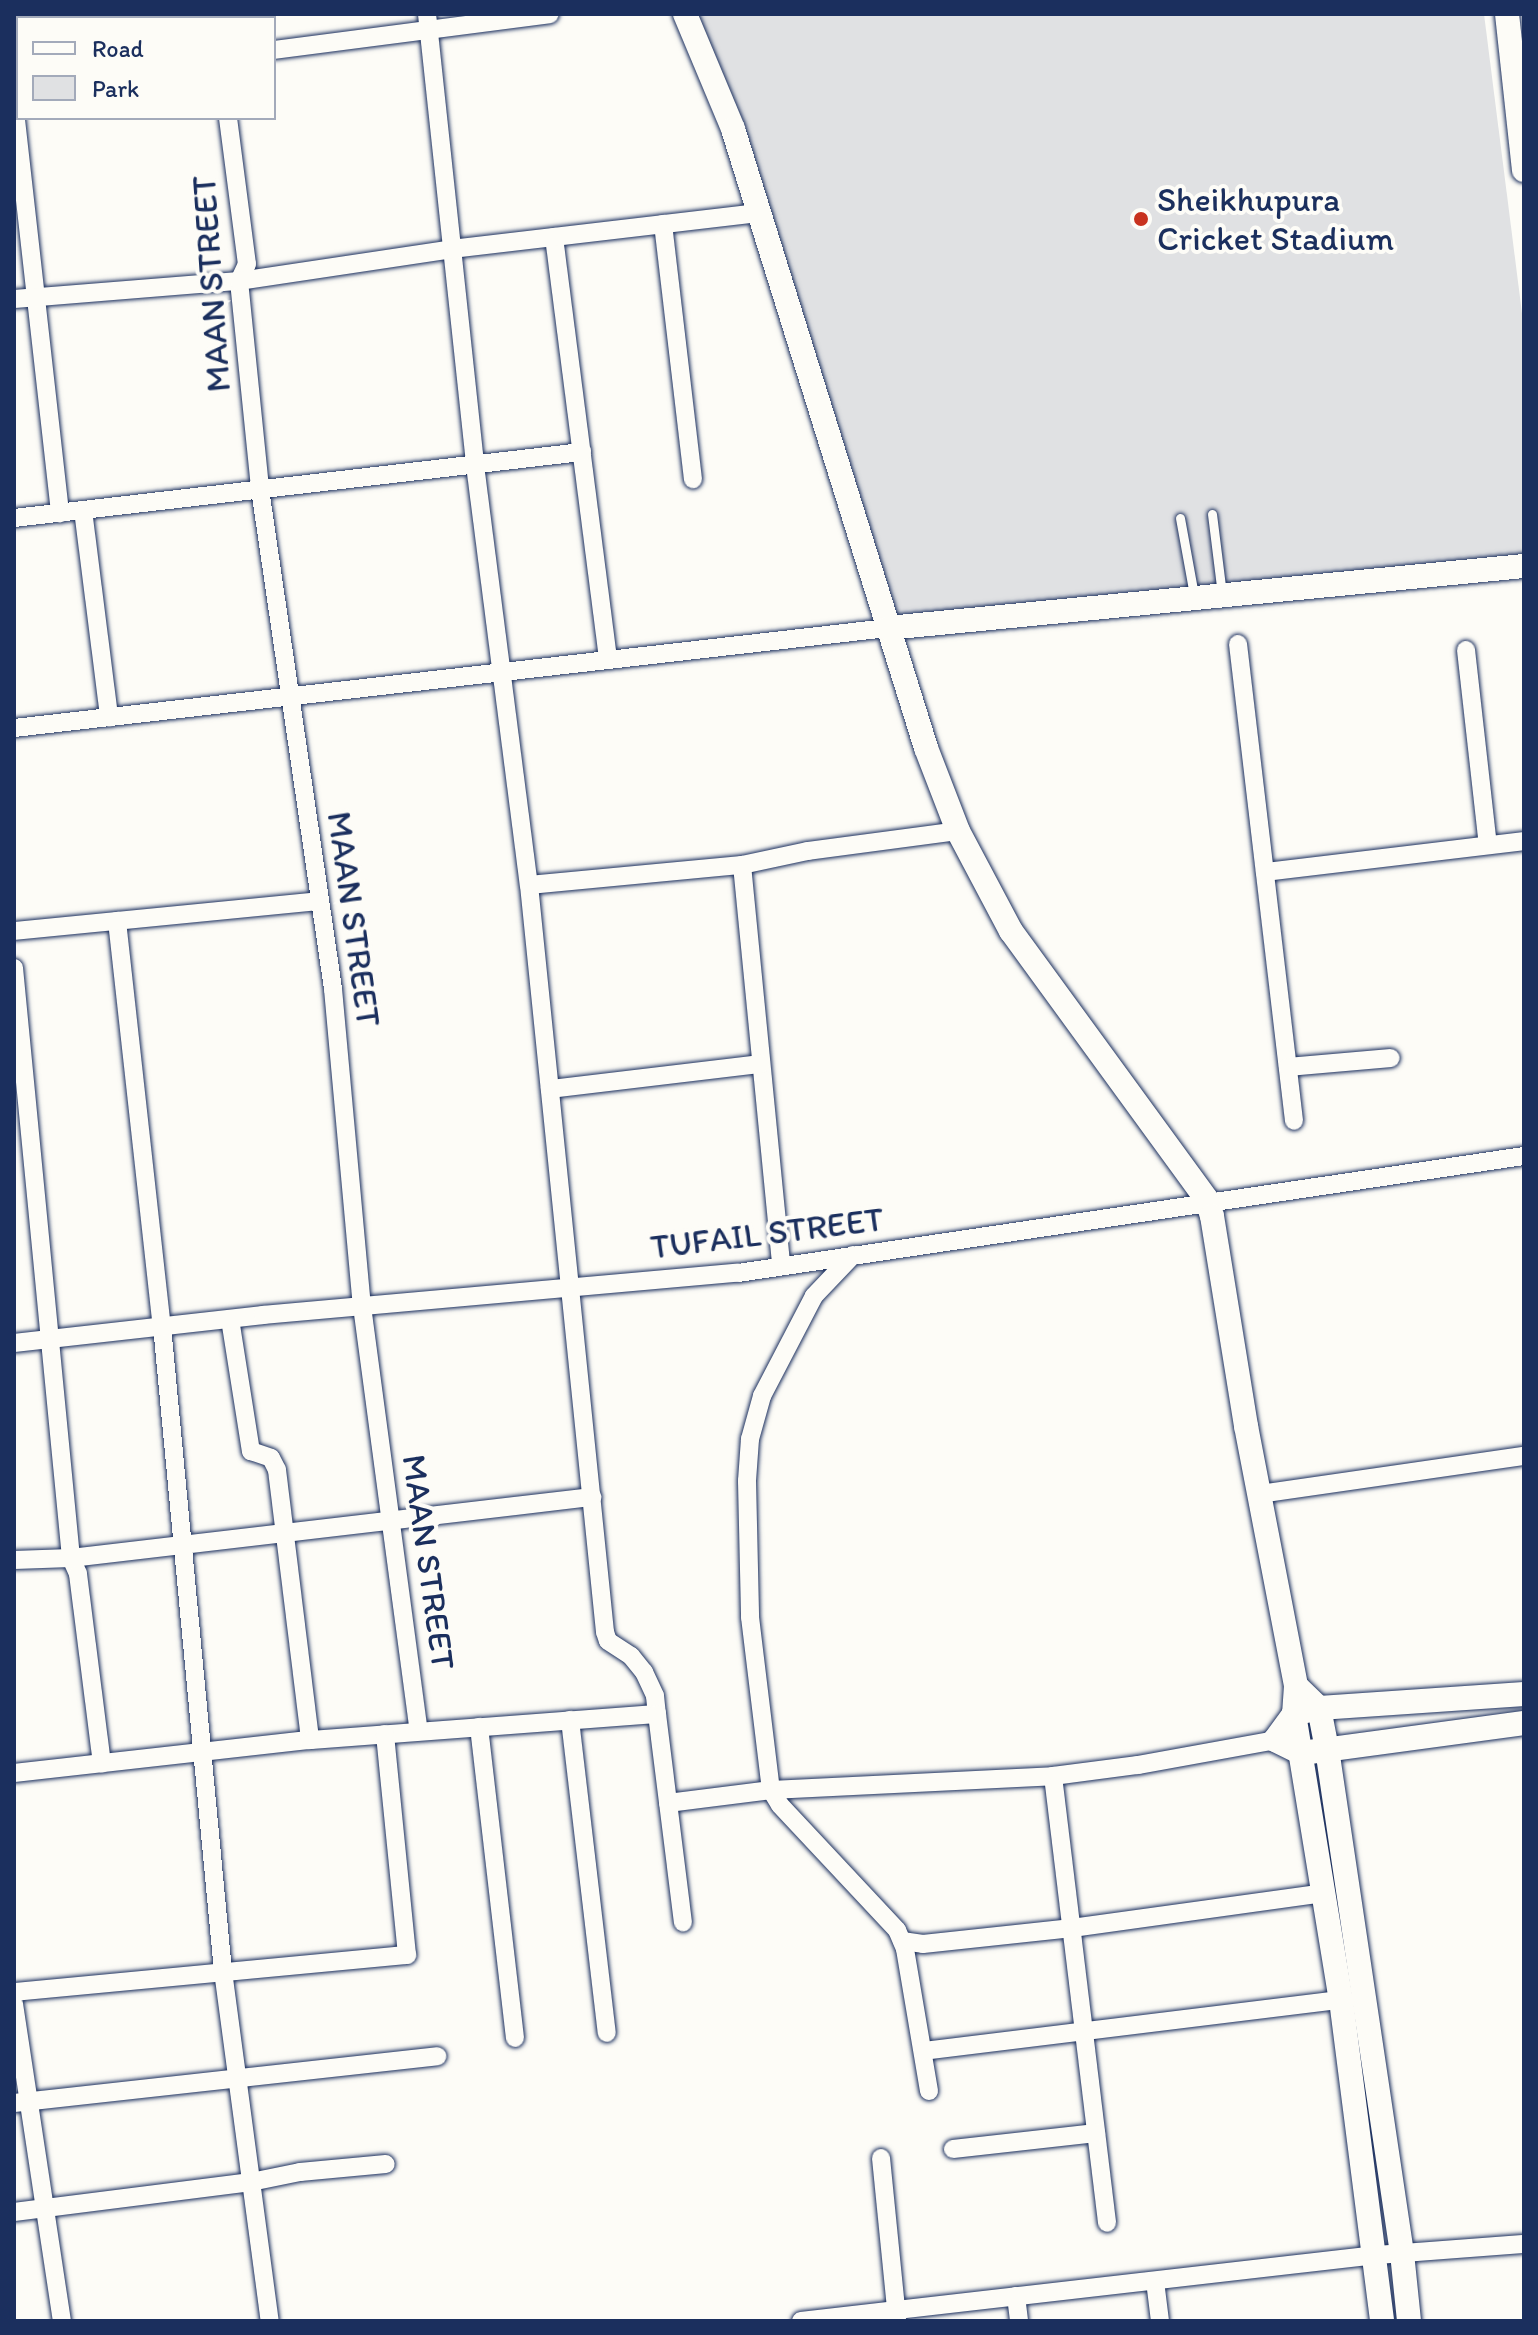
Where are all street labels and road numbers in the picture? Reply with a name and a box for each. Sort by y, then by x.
street label: MAAN STREET [183,174,239,394]
street label: MAAN STREET [319,809,389,1029]
street label: TUFAIL STREET [648,1198,886,1268]
street label: MAAN STREET [394,1452,464,1672]

